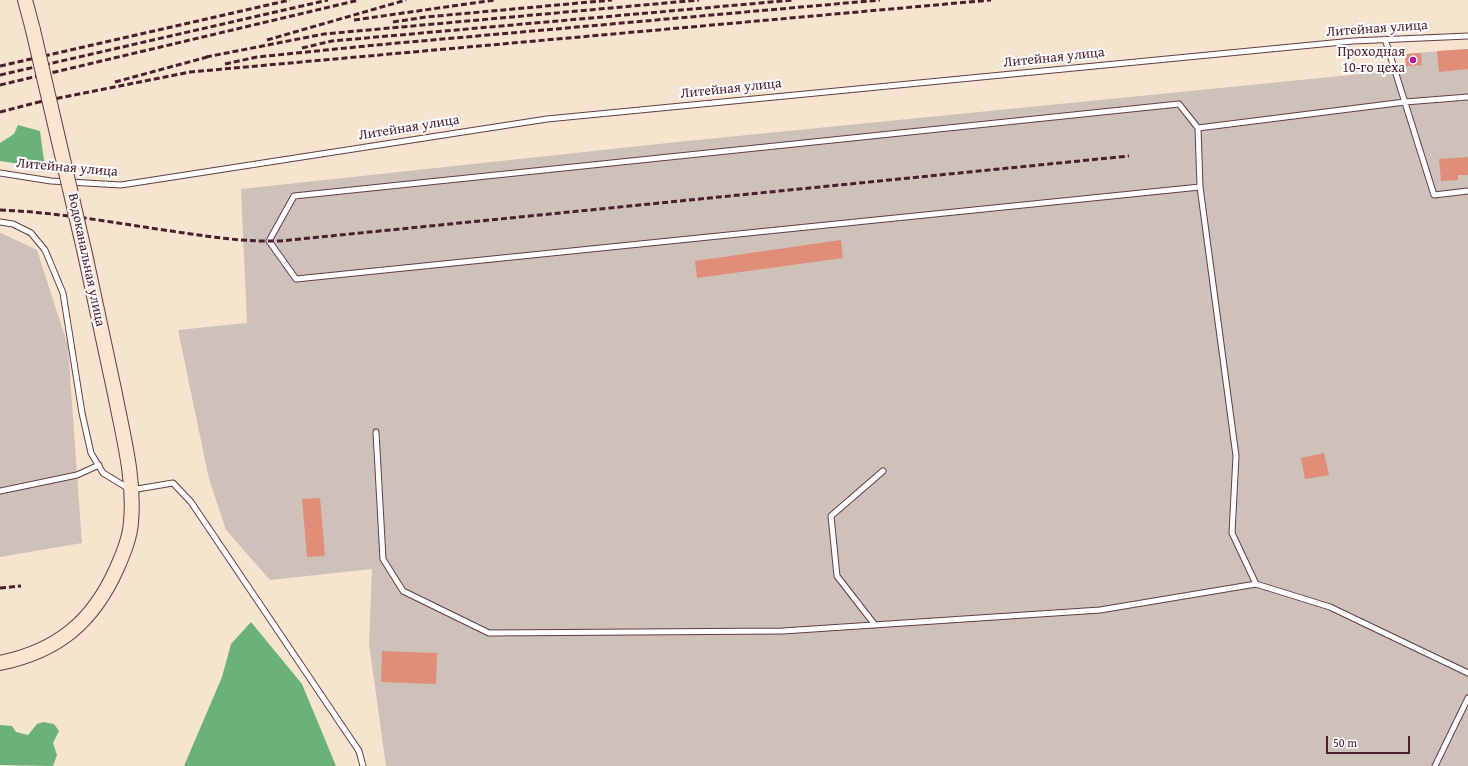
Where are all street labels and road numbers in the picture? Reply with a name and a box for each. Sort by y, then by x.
street label: Литейная улица [1326,17,1428,41]
street label: Литейная улица [1003,44,1105,72]
street label: Литейная улица [680,75,782,103]
street label: Литейная улица [358,112,460,144]
street label: Литейная улица [16,155,118,181]
street label: Водоканальная улица [64,192,108,328]

